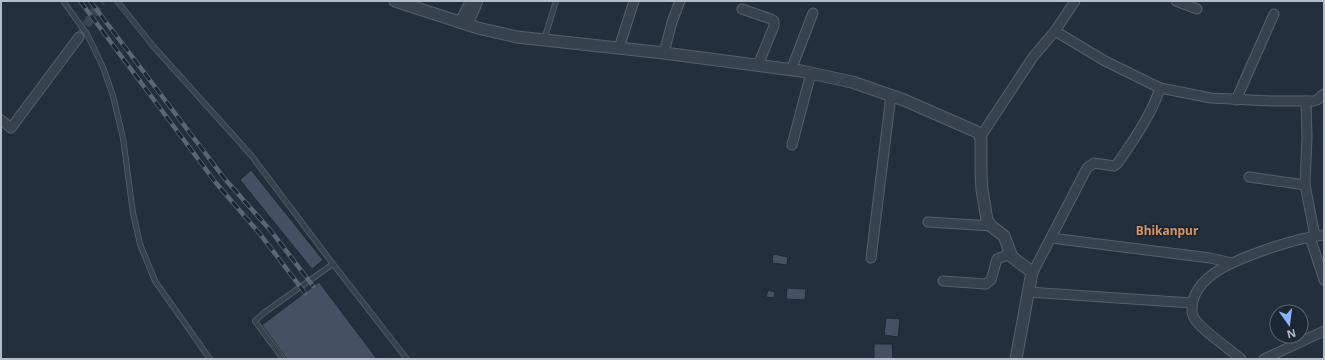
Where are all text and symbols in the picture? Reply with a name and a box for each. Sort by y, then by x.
district label: Bhikanpur [1136,222,1199,239]
north arrow [1269,304,1309,344]
text: N [1285,326,1298,343]

